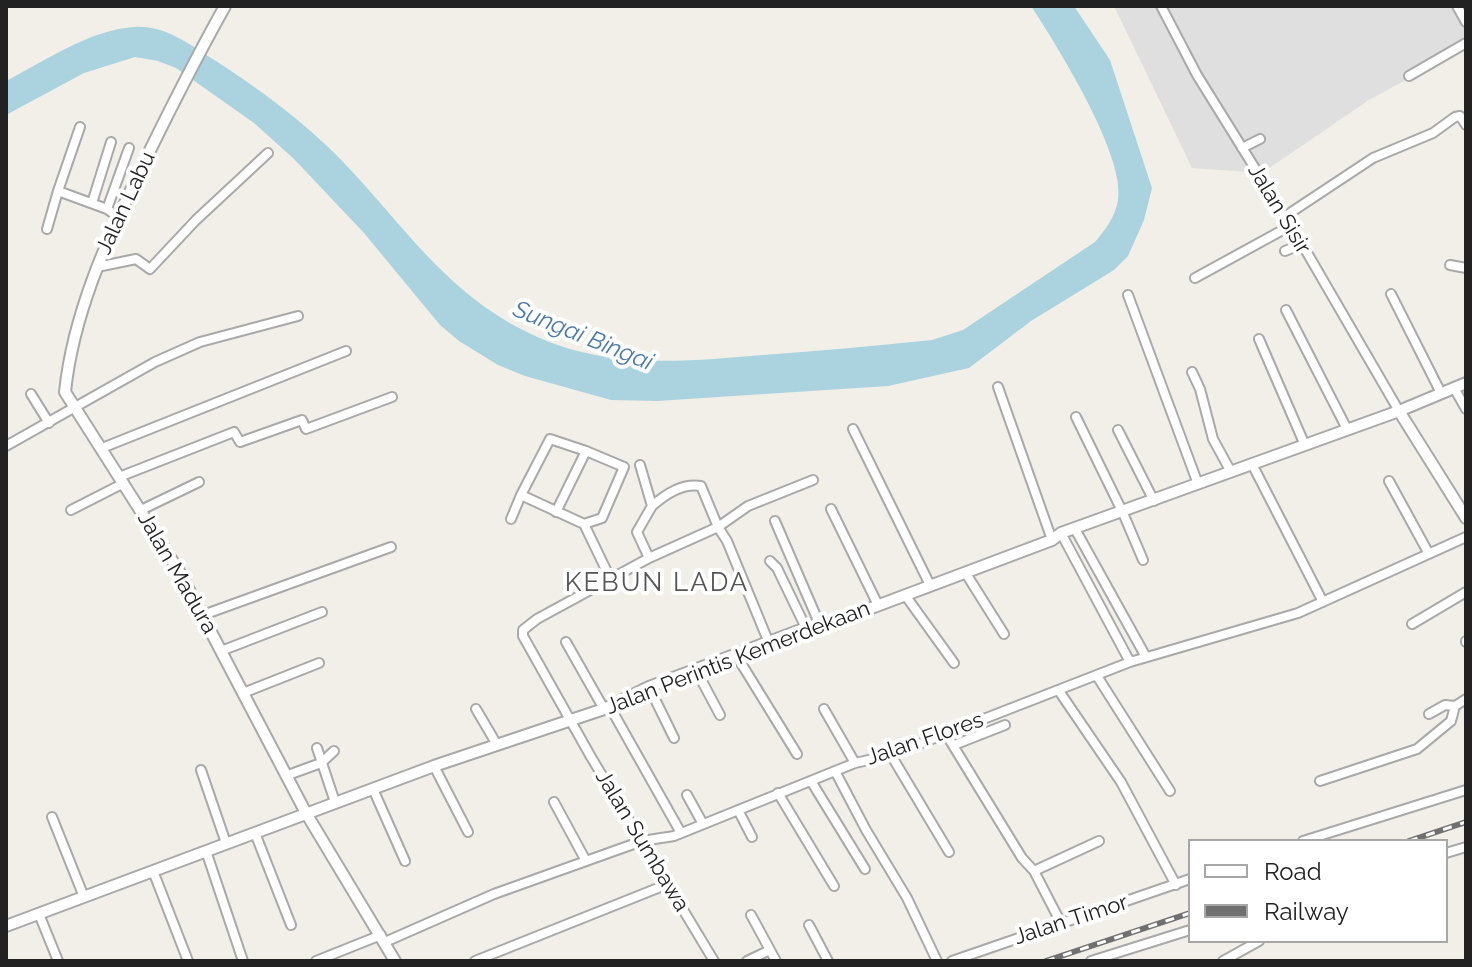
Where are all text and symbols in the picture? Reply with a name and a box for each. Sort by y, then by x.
street label: Jalan Labu [91,147,161,259]
street label: Jalan Sisir [1242,159,1316,259]
water label: Sungai Bingai [509,295,657,377]
street label: Jalan Madura [131,507,223,639]
district label: KEBUN LADA [565,567,749,599]
street label: Jalan Perintis Kemerdekaan [602,595,874,721]
street label: Jalan Flores [863,707,987,771]
street label: Jalan Sumbawa [589,766,695,916]
legend [1188,839,1448,943]
text: Road [1264,857,1322,886]
street label: Jalan Timor [1011,889,1131,951]
text: Railway [1264,897,1349,926]

